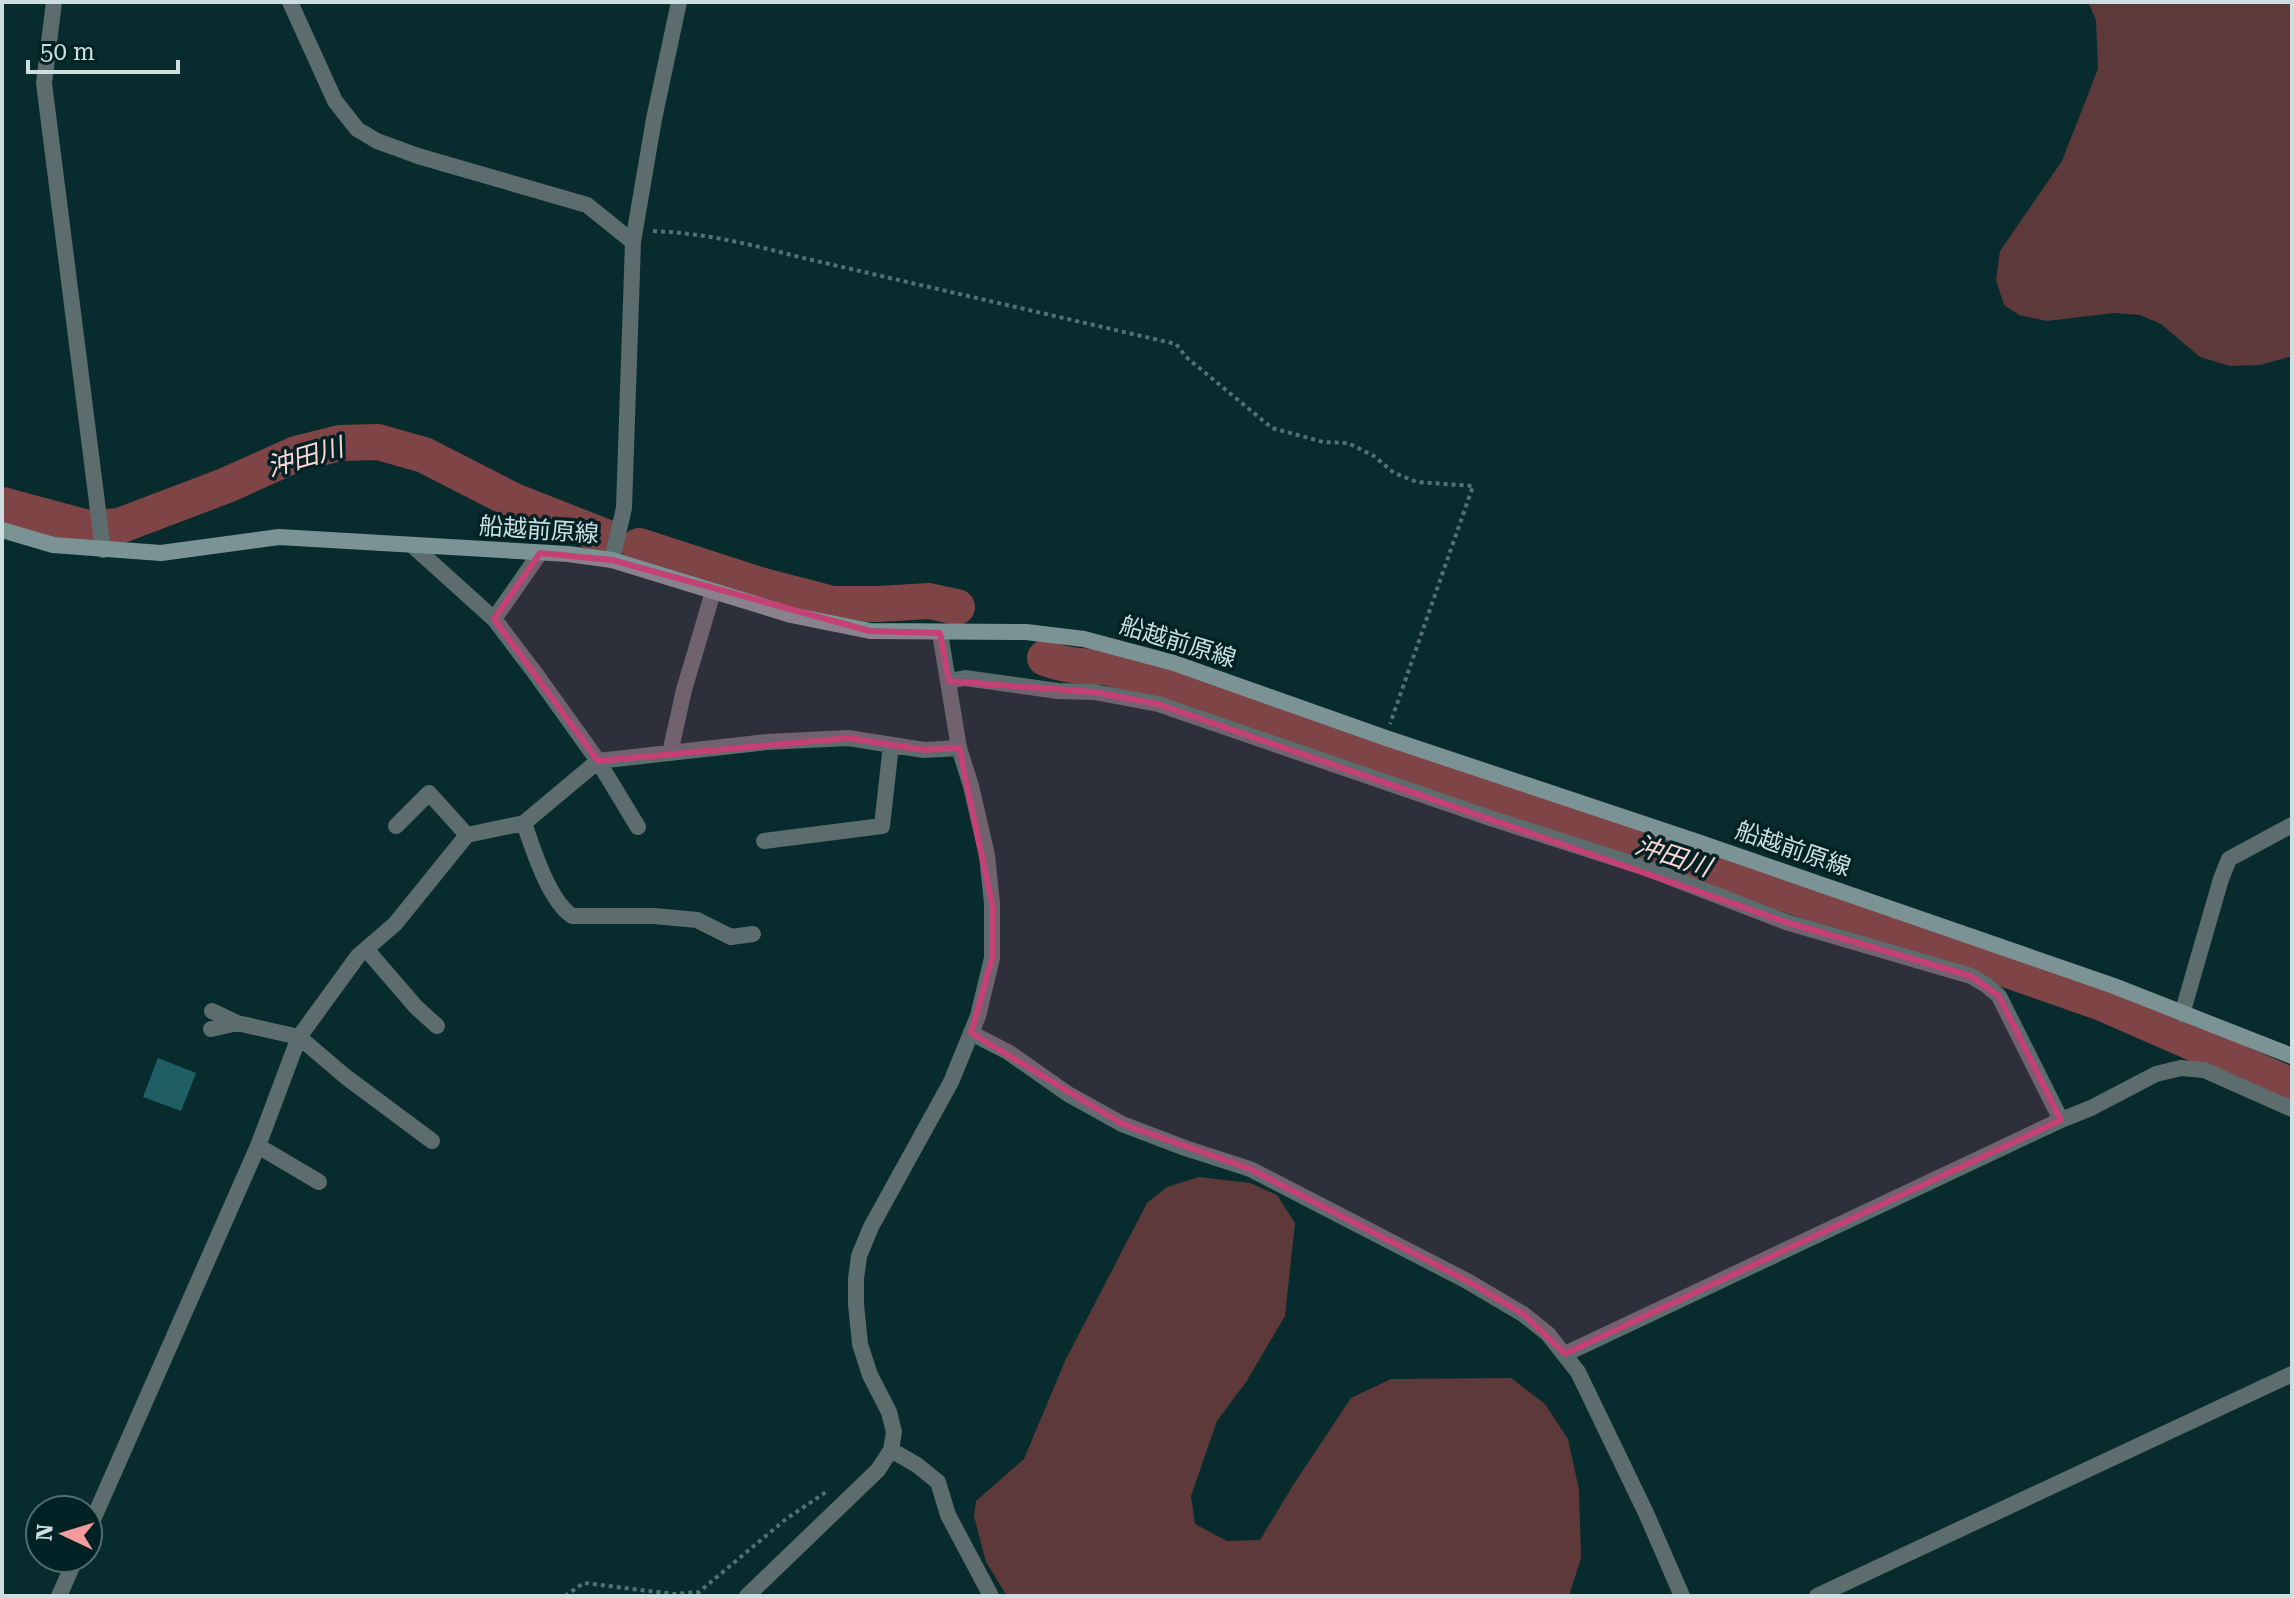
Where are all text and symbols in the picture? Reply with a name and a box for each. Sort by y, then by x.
scale bar [28,24,178,74]
text: 50 m [40,38,95,66]
water label: 沖田川 [263,431,350,482]
street label: 船越前原線 [478,512,600,548]
street label: 船越前原線 [1117,611,1239,673]
street label: 船越前原線 [1732,816,1854,882]
water label: 沖田川 [1631,830,1718,883]
north arrow [24,1494,104,1574]
text: N [31,1523,58,1542]

